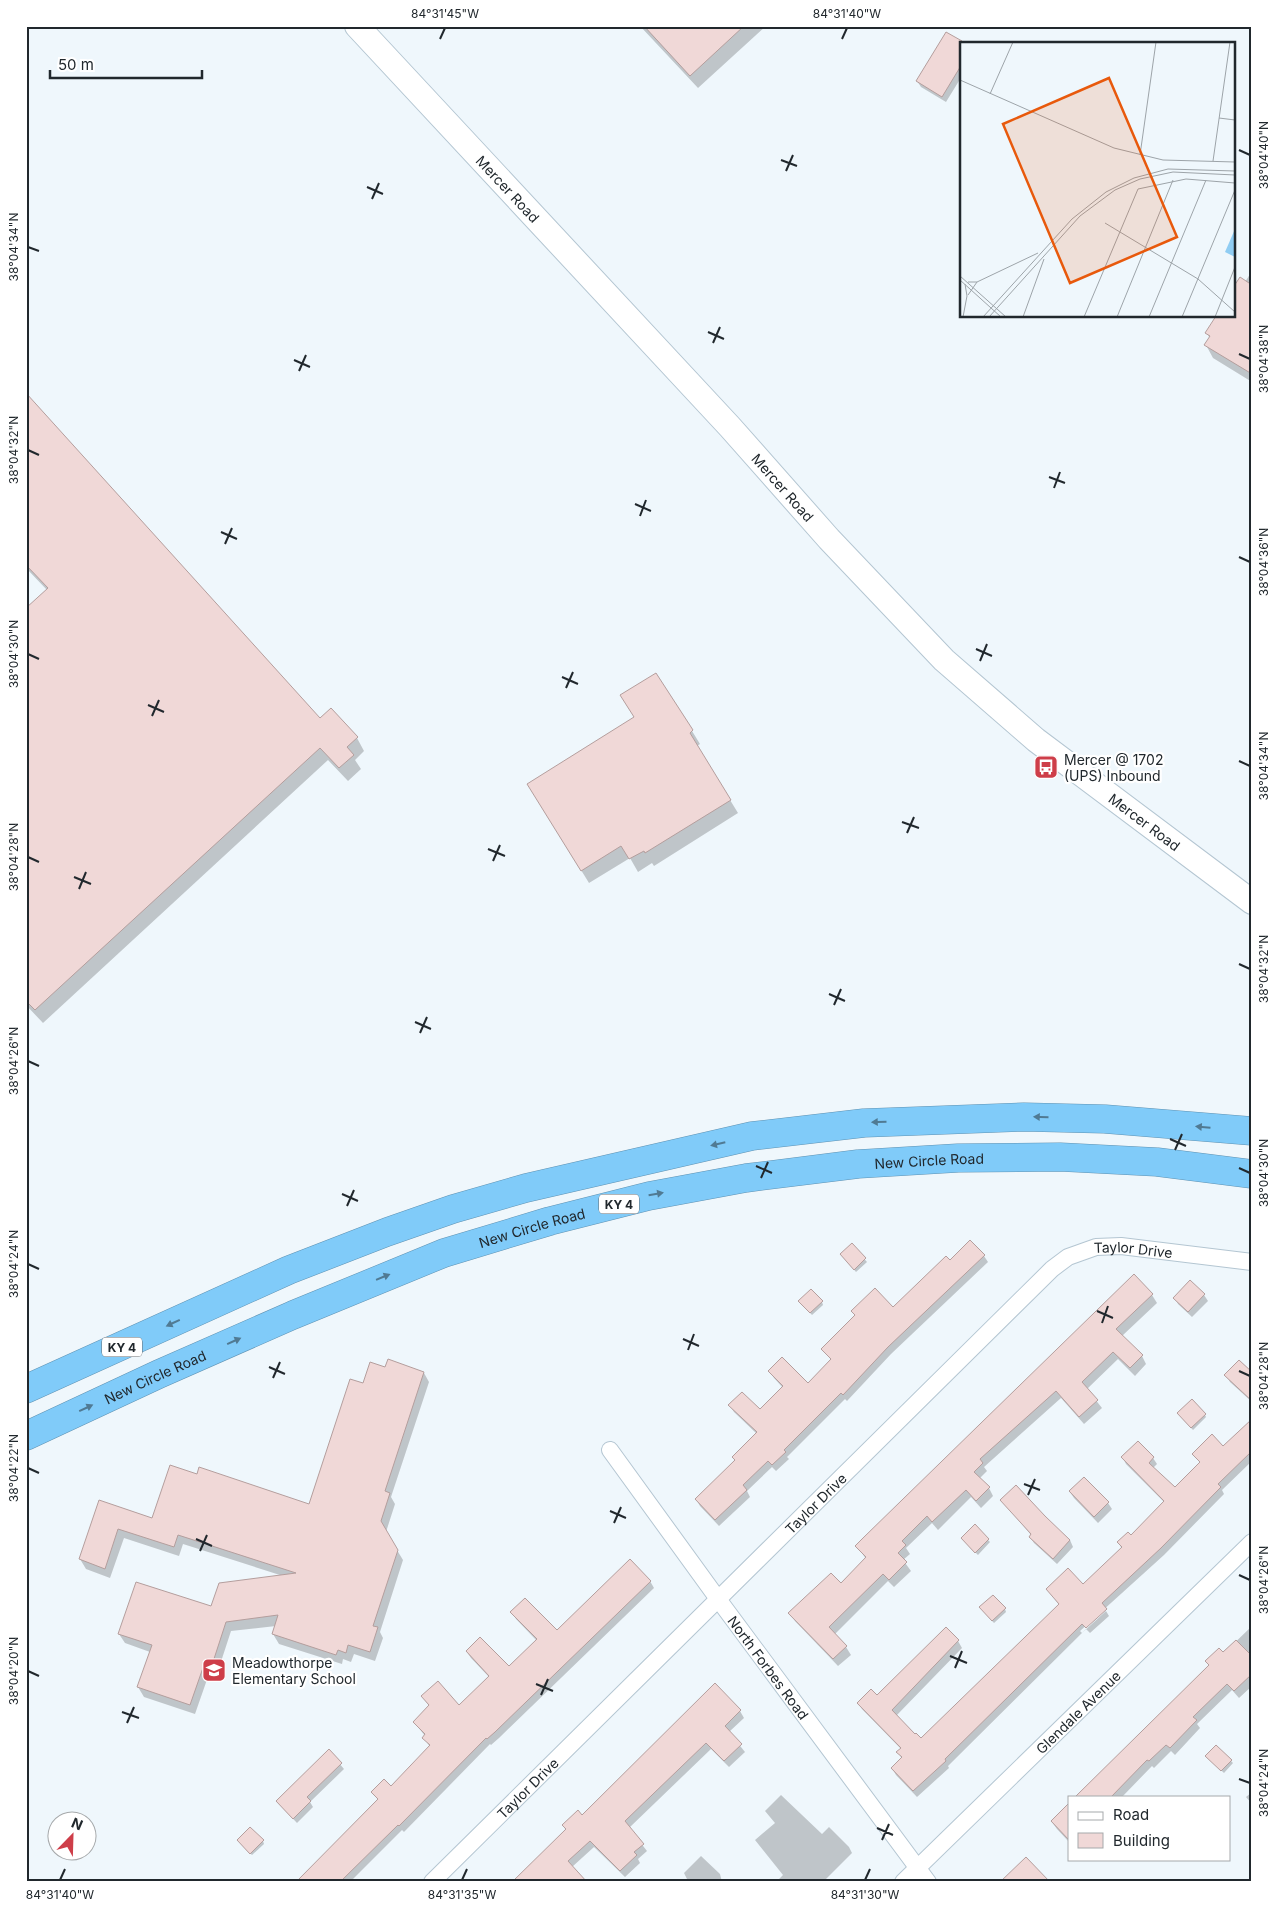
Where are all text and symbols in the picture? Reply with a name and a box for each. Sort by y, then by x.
text: 84°31'45"W [411,6,479,21]
text: 84°31'40"W [813,6,881,21]
inset map [960,42,1236,318]
scale bar [50,48,202,80]
text: 50 m [58,55,94,74]
text: 38°04'40"N [1256,121,1271,189]
street label: Mercer Road [473,152,543,225]
text: 38°04'34"N [6,213,21,281]
text: 38°04'38"N [1256,325,1271,393]
text: 38°04'32"N [6,416,21,484]
street label: Mercer Road [749,450,818,525]
text: 38°04'36"N [1256,528,1271,596]
text: 38°04'30"N [6,620,21,688]
text: 38°04'34"N [1256,732,1271,800]
place label: Mercer @ 1702 (UPS) Inbound [1064,751,1163,784]
bus stop icon: Mercer @ 1702 (UPS) Inbound [1033,754,1059,780]
street label: Mercer Road [1106,789,1184,854]
text: 38°04'28"N [6,823,21,891]
text: 38°04'32"N [1256,935,1271,1003]
text: 38°04'26"N [6,1027,21,1095]
one-way arrow [1033,1113,1049,1121]
one-way arrow [870,1118,886,1126]
one-way arrow [1195,1123,1211,1131]
text: 38°04'30"N [1256,1139,1271,1207]
one-way arrow [710,1140,725,1148]
street label: New Circle Road [874,1149,984,1172]
one-way arrow [648,1190,664,1198]
road number: KY 4 [599,1194,639,1214]
street label: New Circle Road [477,1204,587,1251]
text: 38°04'24"N [6,1230,21,1298]
street label: Taylor Drive [1093,1238,1174,1261]
one-way arrow [376,1272,391,1280]
one-way arrow [166,1320,180,1328]
one-way arrow [227,1336,241,1344]
road number: KY 4 [102,1338,142,1356]
text: 38°04'28"N [1256,1342,1271,1410]
street label: New Circle Road [101,1346,208,1407]
one-way arrow [79,1404,93,1412]
text: 38°04'22"N [6,1434,21,1502]
street label: Taylor Drive [781,1469,849,1537]
text: 38°04'26"N [1256,1546,1271,1614]
street label: North Forbes Road [725,1612,813,1722]
text: 38°04'20"N [6,1637,21,1705]
place label: Meadowthorpe Elementary School [232,1654,356,1687]
school or university icon: Meadowthorpe Elementary School [201,1657,227,1683]
street label: Glendale Avenue [1032,1667,1124,1757]
text: 38°04'24"N [1256,1749,1271,1817]
street label: Taylor Drive [493,1754,561,1822]
legend [1068,1796,1230,1860]
text: Road [1113,1805,1149,1824]
north arrow [48,1810,98,1860]
text: N [69,1814,86,1833]
text: Building [1113,1831,1170,1850]
text: 84°31'40"W [26,1887,94,1902]
text: 84°31'35"W [428,1887,496,1902]
text: 84°31'30"W [831,1887,900,1902]

